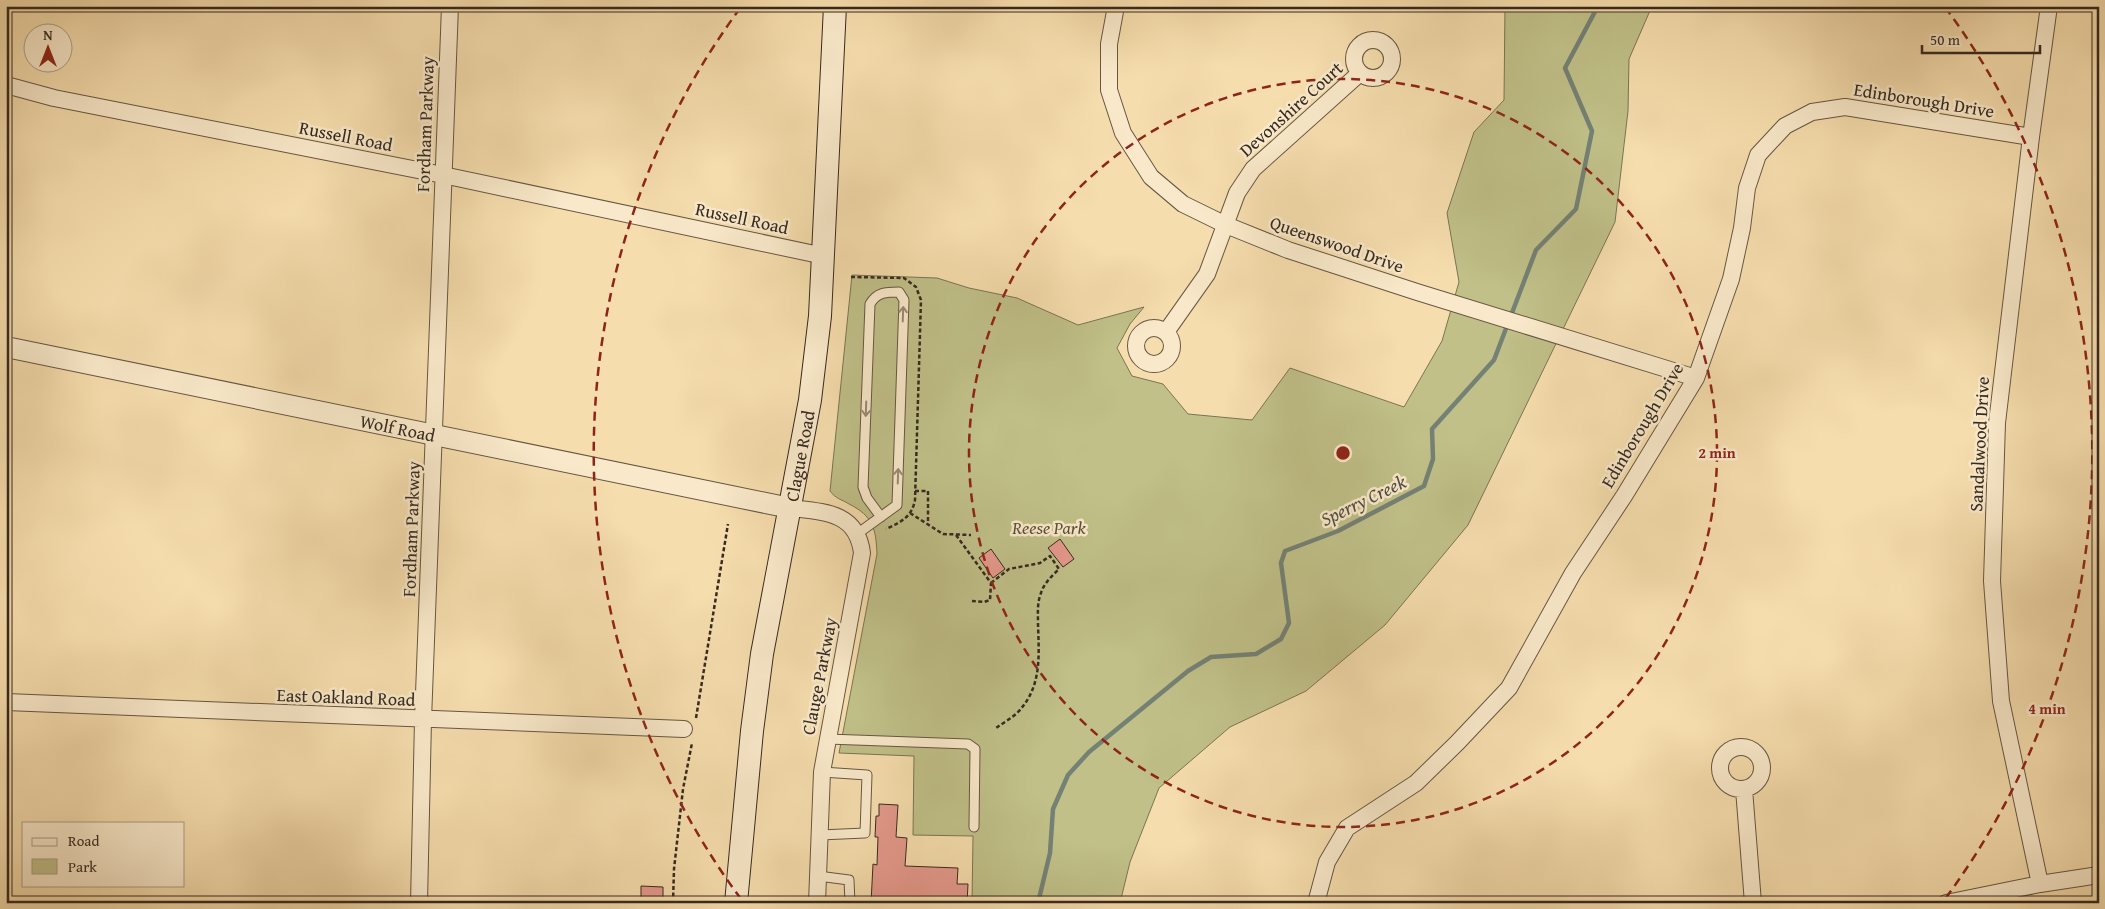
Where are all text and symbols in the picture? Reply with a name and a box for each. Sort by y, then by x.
north arrow [22,22,72,72]
scale bar [1922,22,2040,54]
text: N [43,25,53,45]
text: 50 m [1930,29,1961,50]
street label: Fordham Parkway [409,55,441,192]
street label: Devonshire Court [1233,55,1349,163]
street label: Edinborough Drive [1852,76,1996,124]
street label: Russell Road [297,114,395,158]
street label: Russell Road [693,195,791,241]
street label: Queenswood Drive [1267,209,1407,279]
one-way arrow [898,306,908,322]
street label: Edinborough Drive [1594,357,1690,493]
street label: Sandalwood Drive [1962,376,1996,512]
one-way arrow [861,401,870,417]
street label: Wolf Road [358,407,438,448]
street label: Clague Road [778,408,821,504]
text: 2 min [1698,442,1736,463]
centre of rings [1334,444,1352,462]
street label: Fordham Parkway [395,460,427,597]
water label: Sperry Creek [1315,467,1411,533]
one-way arrow [893,468,902,484]
park label: Reese Park [1011,514,1087,541]
street label: Clauge Parkway [794,615,844,737]
street label: East Oakland Road [276,681,416,713]
text: 4 min [2028,698,2066,719]
legend [22,822,185,886]
text: Road [68,830,99,851]
text: Park [68,856,97,877]

